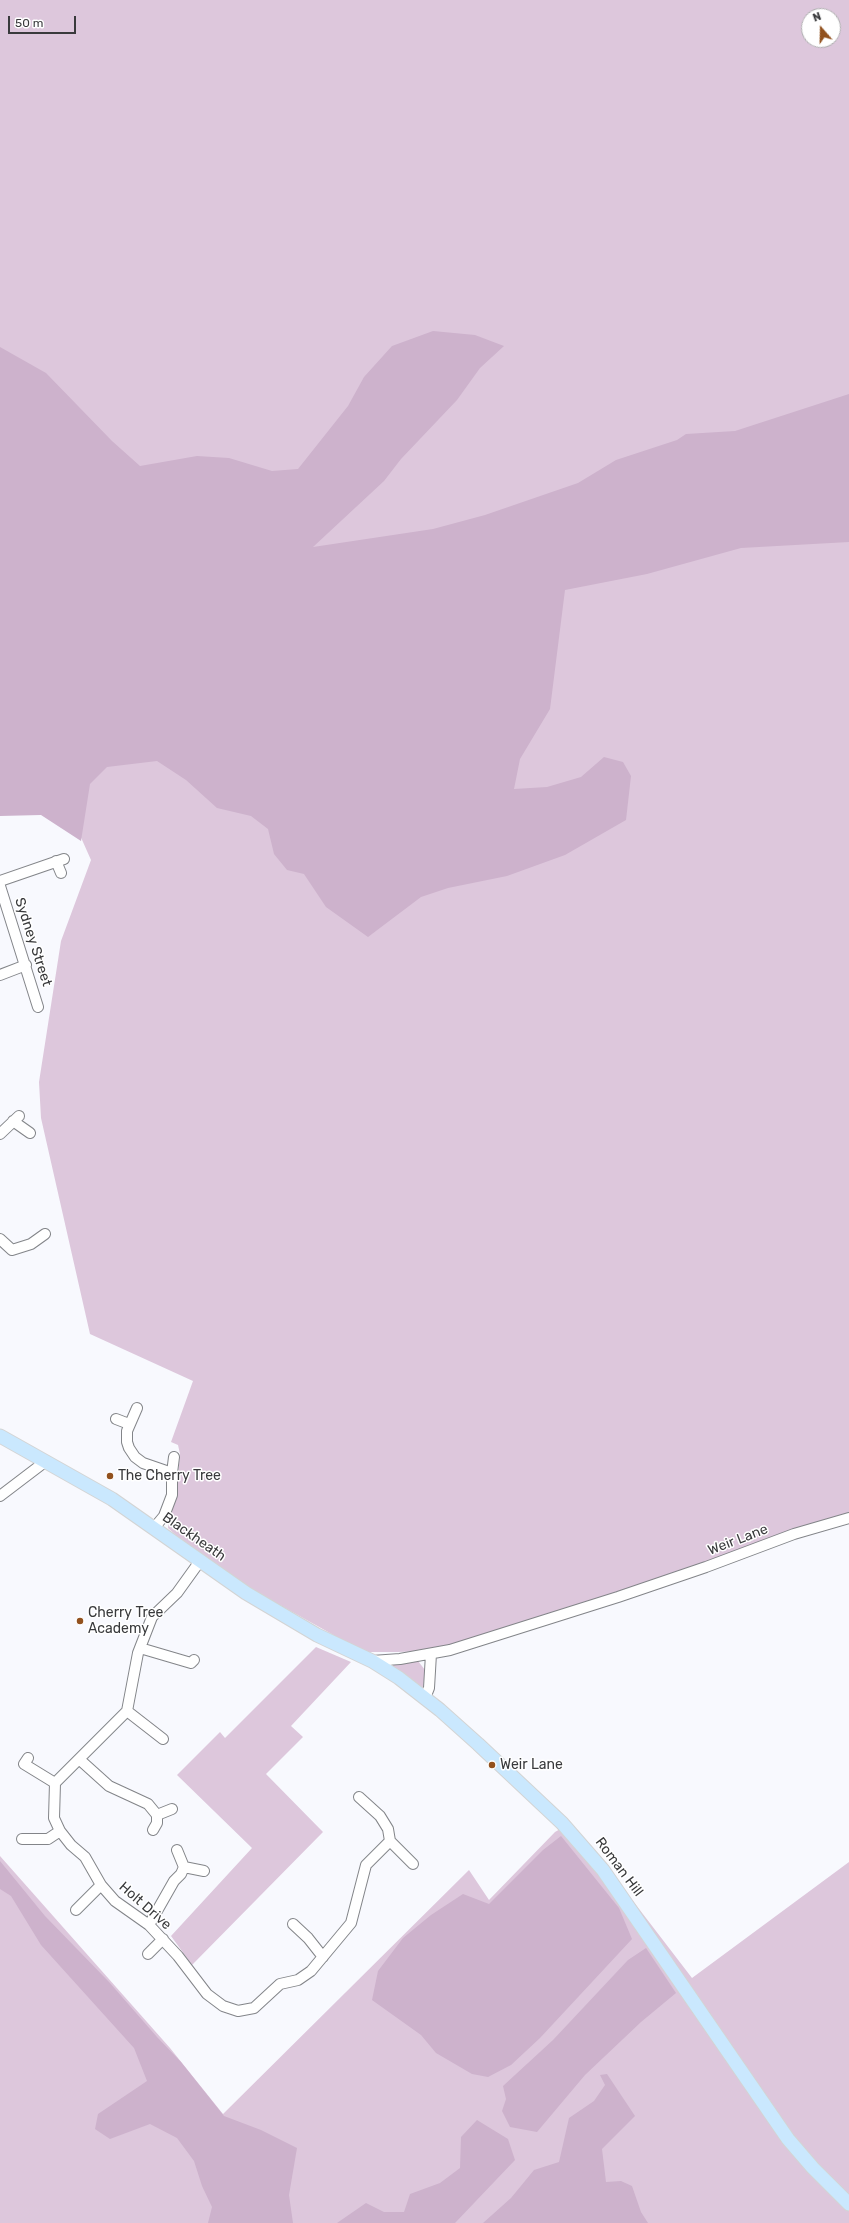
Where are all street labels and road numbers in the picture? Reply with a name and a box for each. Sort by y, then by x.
street label: Sydney Street [11,896,55,988]
street label: Blackheath [159,1509,229,1565]
street label: Weir Lane [706,1521,770,1559]
street label: Roman Hill [591,1834,647,1900]
street label: Holt Drive [115,1879,175,1933]

